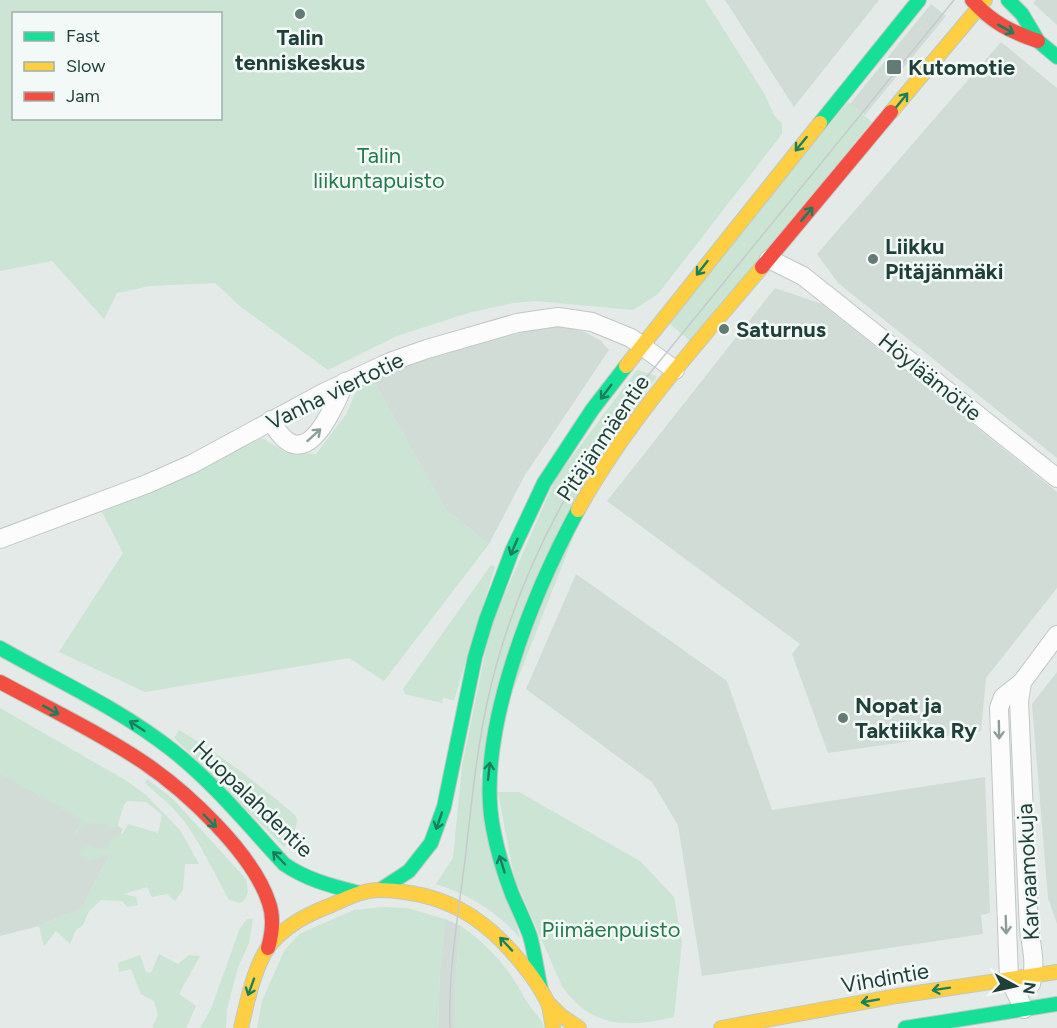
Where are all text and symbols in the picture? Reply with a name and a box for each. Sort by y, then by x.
marker: Talin tenniskeskus [293,7,307,21]
legend [12,12,222,120]
one-way arrow [997,23,1014,35]
place label: Talin tenniskeskus [235,24,365,76]
text: Fast [66,25,100,47]
place label: Kutomotie [908,54,1015,81]
text: Slow [66,55,105,77]
marker: Kutomotie [885,58,903,76]
text: Jam [66,85,100,107]
one-way arrow [896,92,909,108]
one-way arrow [795,136,808,152]
park label: Talin liikuntapuisto [313,142,445,194]
one-way arrow [800,206,813,222]
place label: Liikku Pitäjänmäki [885,233,1003,285]
marker: Liikku Pitäjänmäki [866,252,880,266]
one-way arrow [696,260,709,276]
place label: Saturnus [736,316,826,343]
marker: Saturnus [717,322,731,336]
street label: Höyläämötie [873,327,987,427]
street label: Vanha viertotie [262,346,408,436]
street label: Pitäjänmäentie [551,370,655,506]
one-way arrow [600,383,613,399]
one-way arrow [307,428,322,442]
one-way arrow [508,537,519,555]
place label: Nopat ja Taktiikka Ry [855,692,977,744]
one-way arrow [42,704,59,716]
marker: Nopat ja Taktiikka Ry [836,711,850,725]
one-way arrow [129,719,146,731]
one-way arrow [994,720,1005,740]
street label: Huopalahdentie [187,735,319,863]
one-way arrow [484,762,495,782]
street label: Karvaamokuja [1011,803,1045,941]
one-way arrow [432,811,443,830]
one-way arrow [203,813,217,828]
one-way arrow [272,851,286,866]
one-way arrow [496,855,507,874]
one-way arrow [1000,914,1012,934]
park label: Piimäenpuisto [542,916,680,943]
one-way arrow [499,937,513,952]
north arrow [985,956,1045,1016]
street label: Vihdintie [839,957,931,999]
one-way arrow [245,977,256,996]
text: N [1019,981,1040,995]
one-way arrow [932,984,951,995]
one-way arrow [860,996,880,1007]

